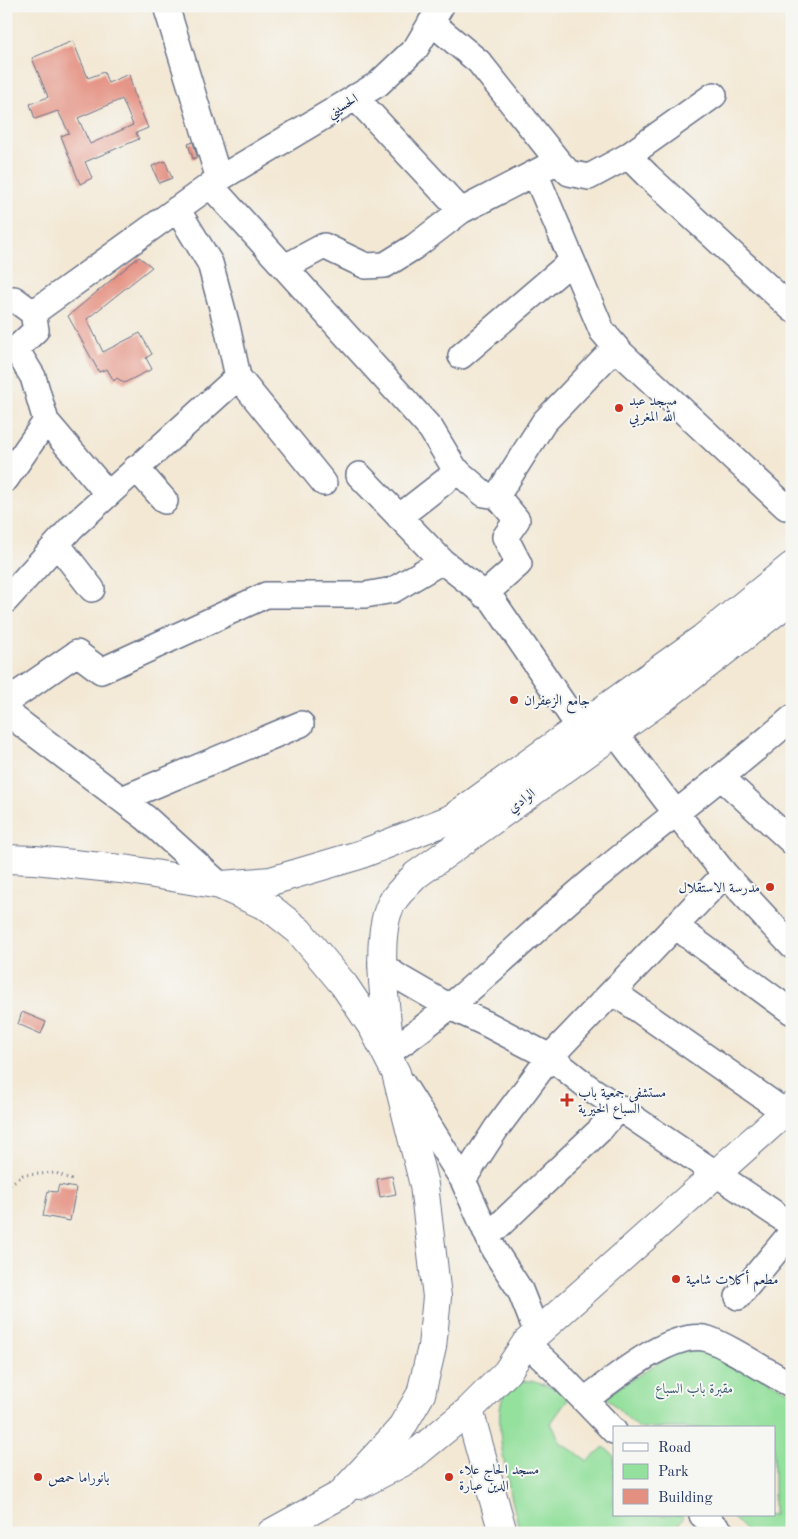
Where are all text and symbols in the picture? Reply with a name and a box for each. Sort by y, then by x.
street label: الحسيني [325,91,363,125]
place label: مسجد عبد الله المغربي [629,394,677,428]
marker: مسجد عبد الله المغربي [613,402,625,414]
place label: جامع الزعفران [524,693,590,714]
marker: جامع الزعفران [508,694,520,706]
street label: الوادي [505,786,540,819]
place label: مدرسة الاستقلال [678,881,760,896]
marker: مدرسة الاستقلال [764,881,776,893]
place label: مستشفى جمعية باب السباع الخيرية [578,1086,666,1120]
marker: مستشفى جمعية باب السباع الخيرية [560,1093,574,1107]
place label: مطعم أكلات شامية [686,1269,778,1293]
marker: مطعم أكلات شامية [670,1273,682,1285]
park label: مقبرة باب السباع [655,1382,733,1400]
legend [613,1426,776,1516]
text: Road [658,1441,692,1456]
place label: مسجد الحاج علاء الدين عبارة [459,1463,539,1494]
text: Park [658,1465,689,1480]
marker: بانوراما حمص [32,1471,44,1483]
place label: بانوراما حمص [48,1471,110,1487]
marker: مسجد الحاج علاء الدين عبارة [443,1471,455,1483]
text: Building [658,1491,713,1506]

